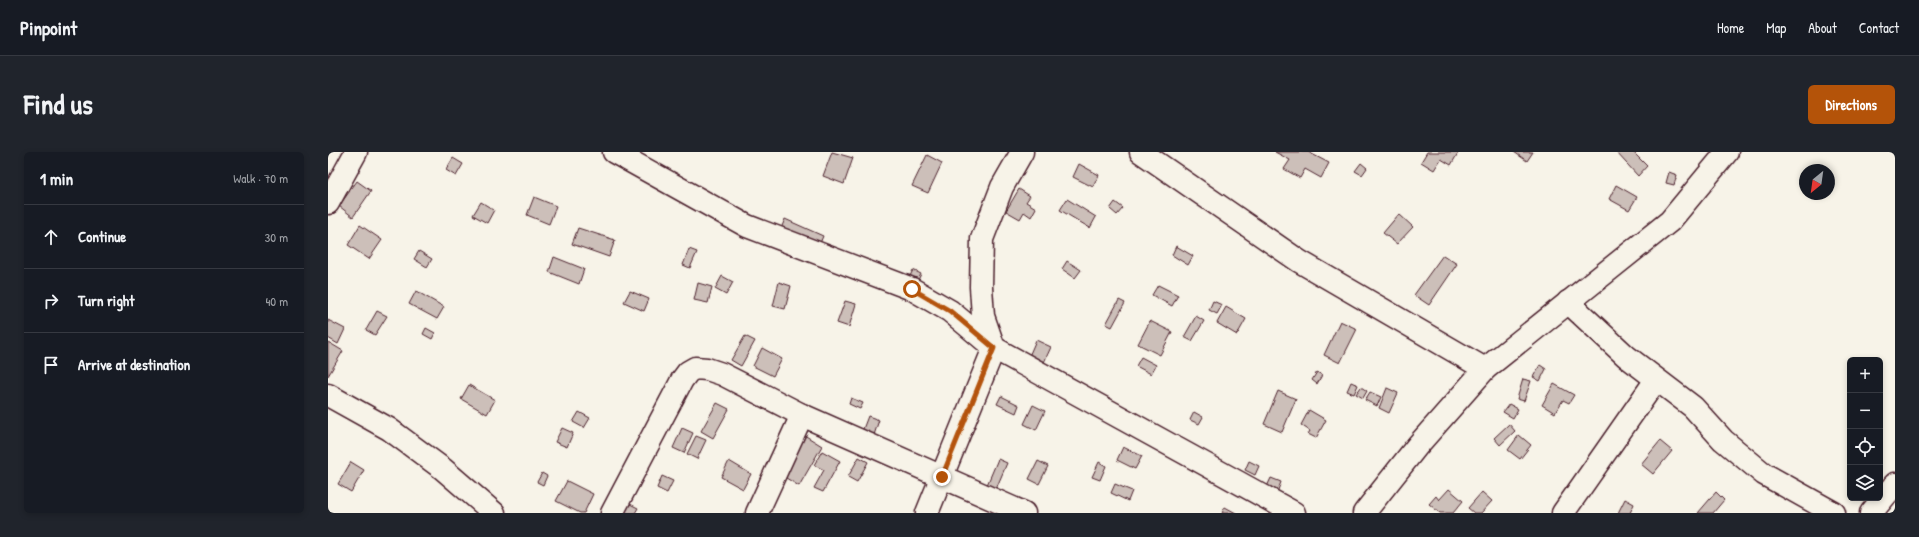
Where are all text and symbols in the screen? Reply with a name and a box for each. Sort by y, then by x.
text: Pinpoint [20,15,77,41]
text: Home [1717,18,1744,37]
text: Map [1766,18,1786,37]
text: About [1808,18,1837,37]
text: Contact [1859,18,1899,37]
text: Find us [24,85,93,123]
button: Directions [1808,85,1895,124]
north arrow [1799,164,1835,200]
text: 1 min [40,167,73,190]
text: Walk · 70 m [233,169,288,187]
icon: ahead [40,226,62,248]
text: Continue [78,226,126,247]
text: 30 m [265,228,288,246]
route start [903,280,921,298]
icon: right [40,290,62,312]
text: Turn right [78,290,134,311]
text: 40 m [265,292,288,310]
icon: arrive [40,354,62,376]
text: Arrive at destination [78,354,190,375]
map controls [1847,357,1883,501]
button: + [1847,357,1883,393]
button: − [1847,393,1883,429]
button: locate [1847,429,1883,465]
button: layers [1847,465,1883,501]
route end [933,468,951,486]

